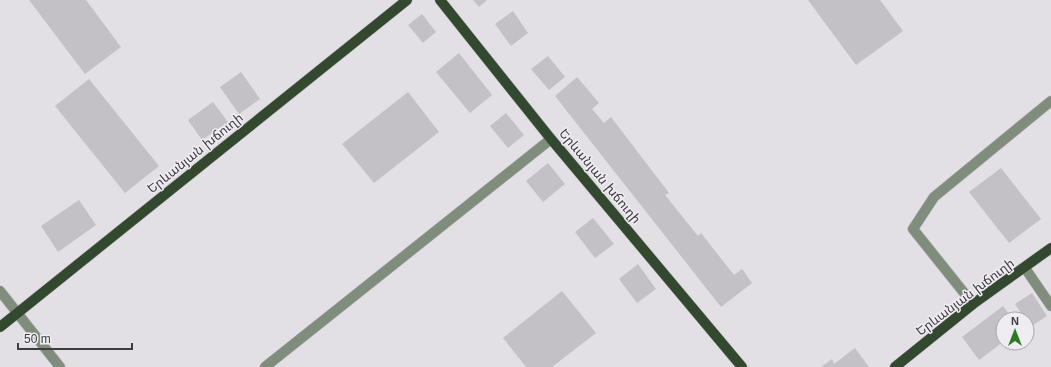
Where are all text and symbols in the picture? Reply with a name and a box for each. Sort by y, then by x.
street label: Երևանյան խճուղի [144,110,246,196]
street label: Երևանյան խճուղի [556,126,644,226]
street label: Երևանյան խճուղի [913,255,1017,339]
north arrow [995,311,1035,351]
text: N [1011,315,1019,327]
scale bar [18,325,132,351]
text: 50 m [24,332,51,346]

